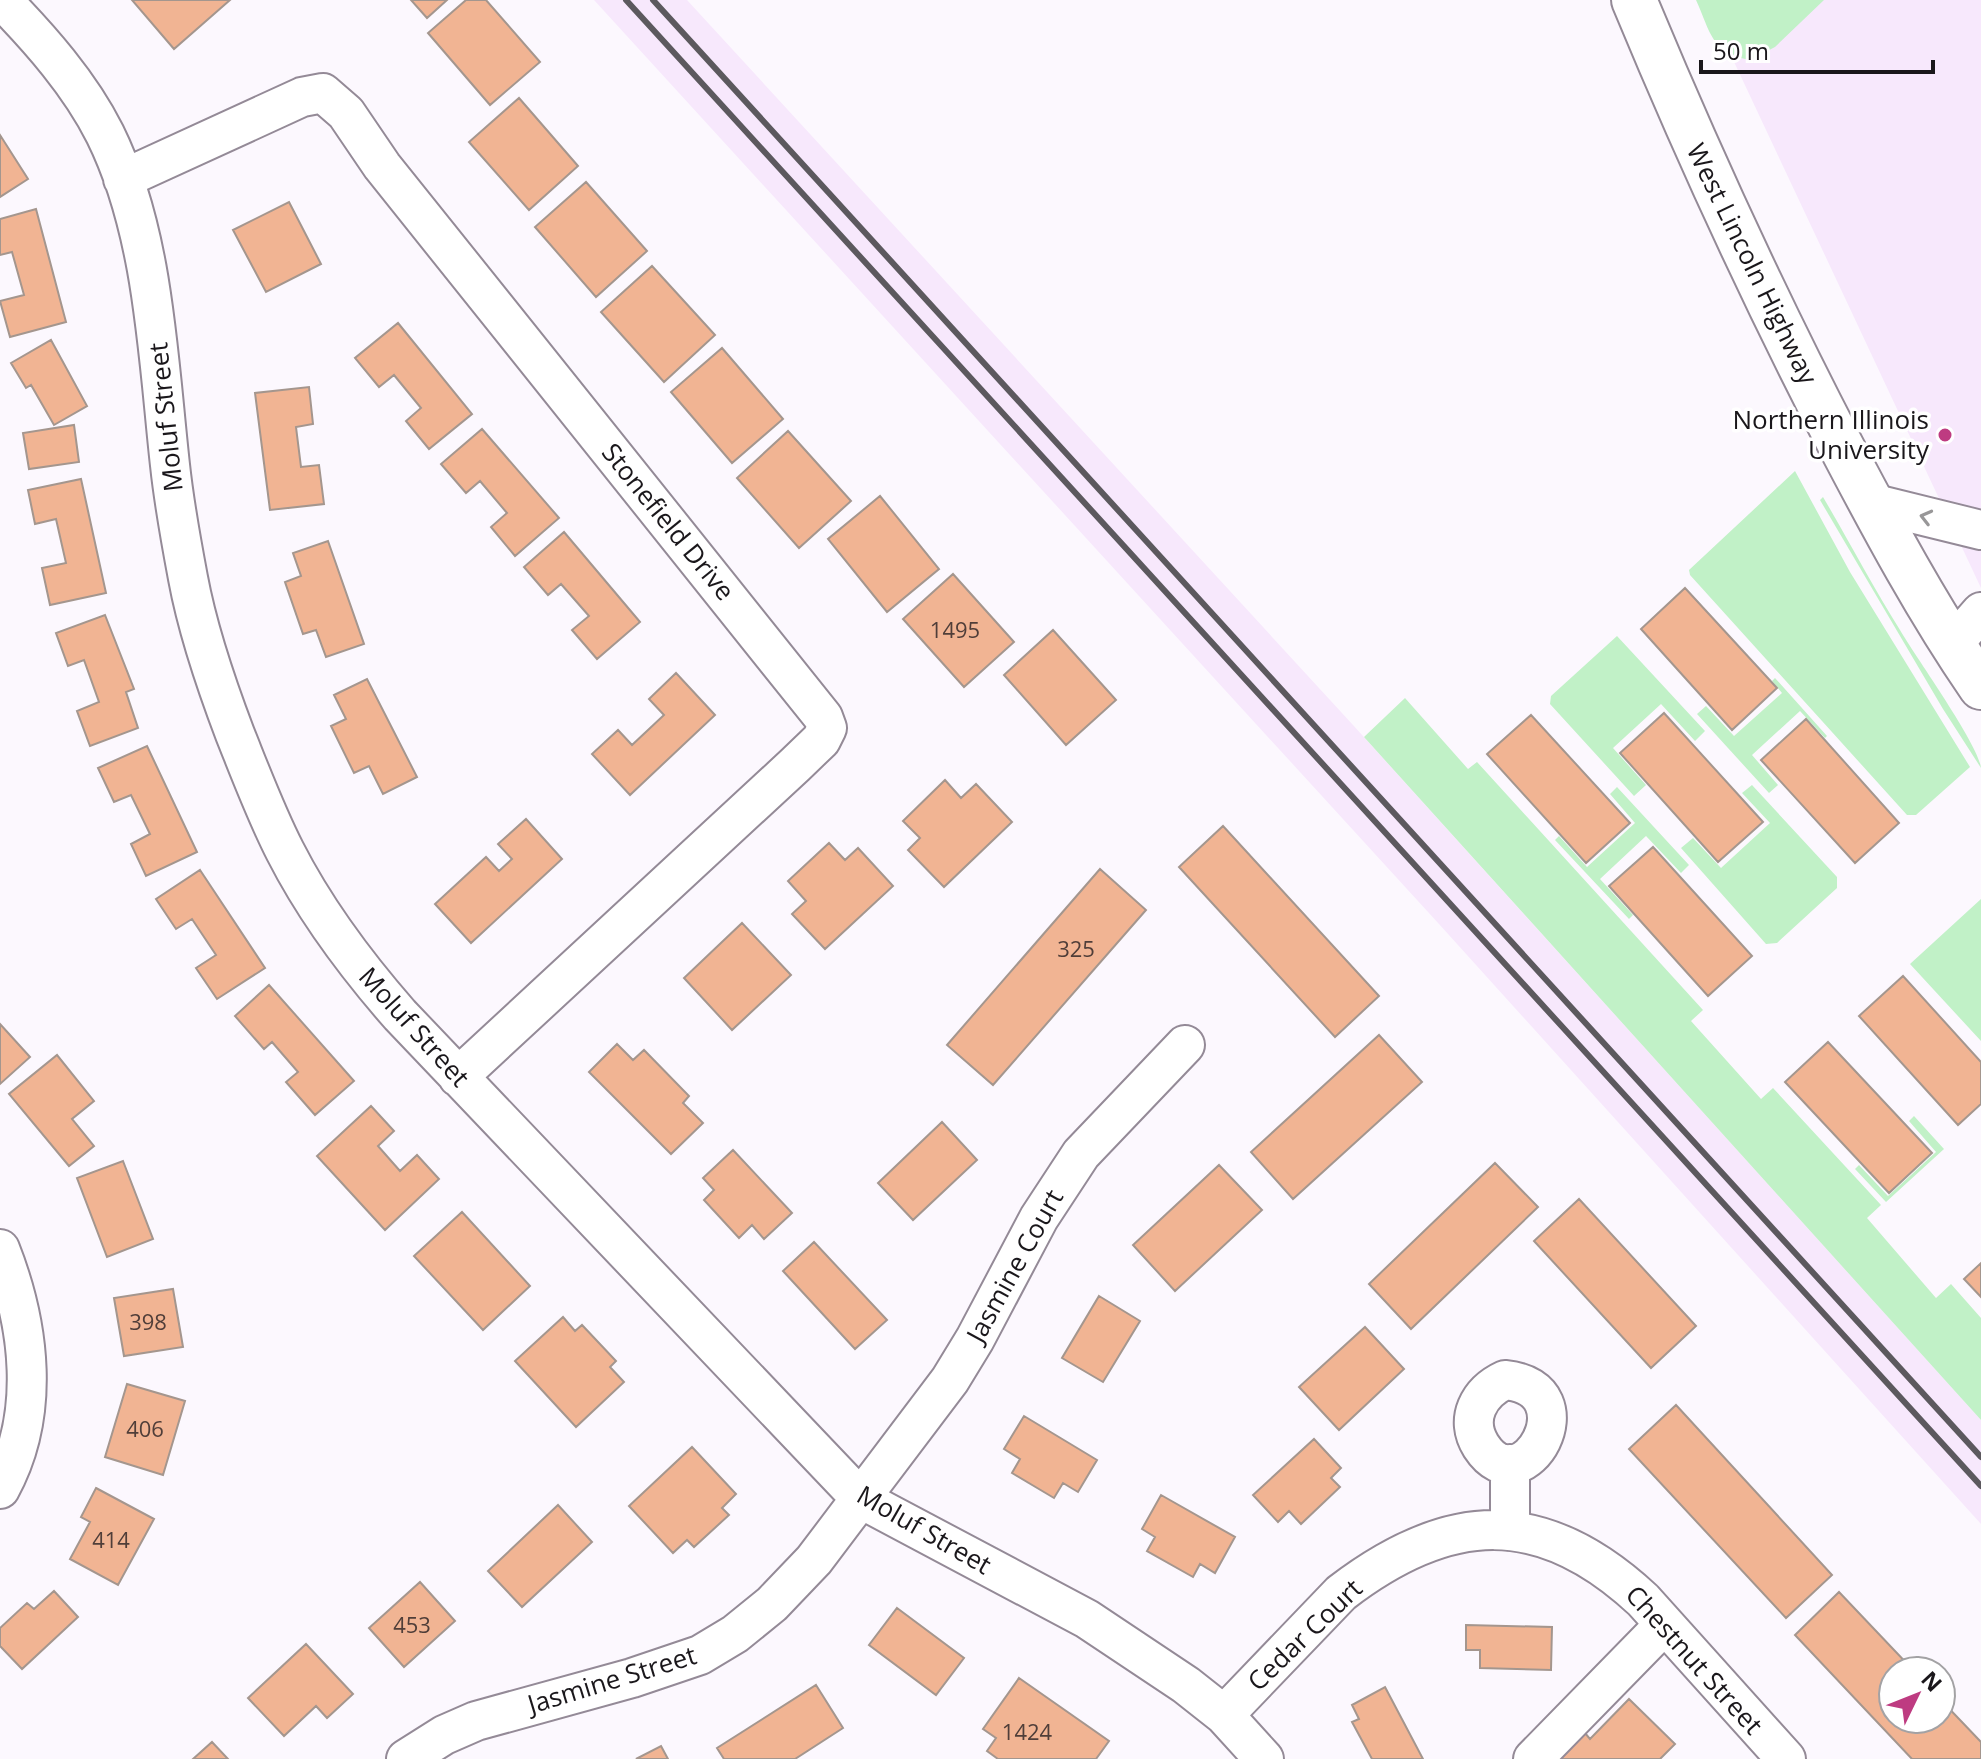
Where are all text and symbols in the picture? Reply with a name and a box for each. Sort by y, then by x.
scale bar [1701,24,1933,74]
text: 50 m [1713,34,1769,67]
street label: West Lincoln Highway [1679,137,1827,391]
street label: Moluf Street [139,341,191,493]
place label: Northern Illinois University [1733,401,1930,467]
marker: Northern Illinois University [1936,426,1954,444]
street label: Stonefield Drive [594,435,743,607]
one-way arrow [1919,510,1933,527]
house number: 1495 [930,614,980,644]
house number: 325 [1057,933,1095,963]
street label: Moluf Street [351,959,478,1094]
street label: Jasmine Court [956,1183,1071,1351]
house number: 398 [129,1306,167,1336]
house number: 406 [126,1413,164,1443]
street label: Moluf Street [851,1476,998,1582]
house number: 414 [92,1524,130,1554]
street label: Cedar Court [1239,1570,1370,1698]
street label: Chestnut Street [1618,1577,1771,1742]
house number: 453 [393,1609,431,1639]
street label: Jasmine Street [520,1636,700,1723]
north arrow [1877,1655,1957,1735]
text: N [1915,1664,1949,1697]
house number: 1424 [1002,1716,1053,1746]

